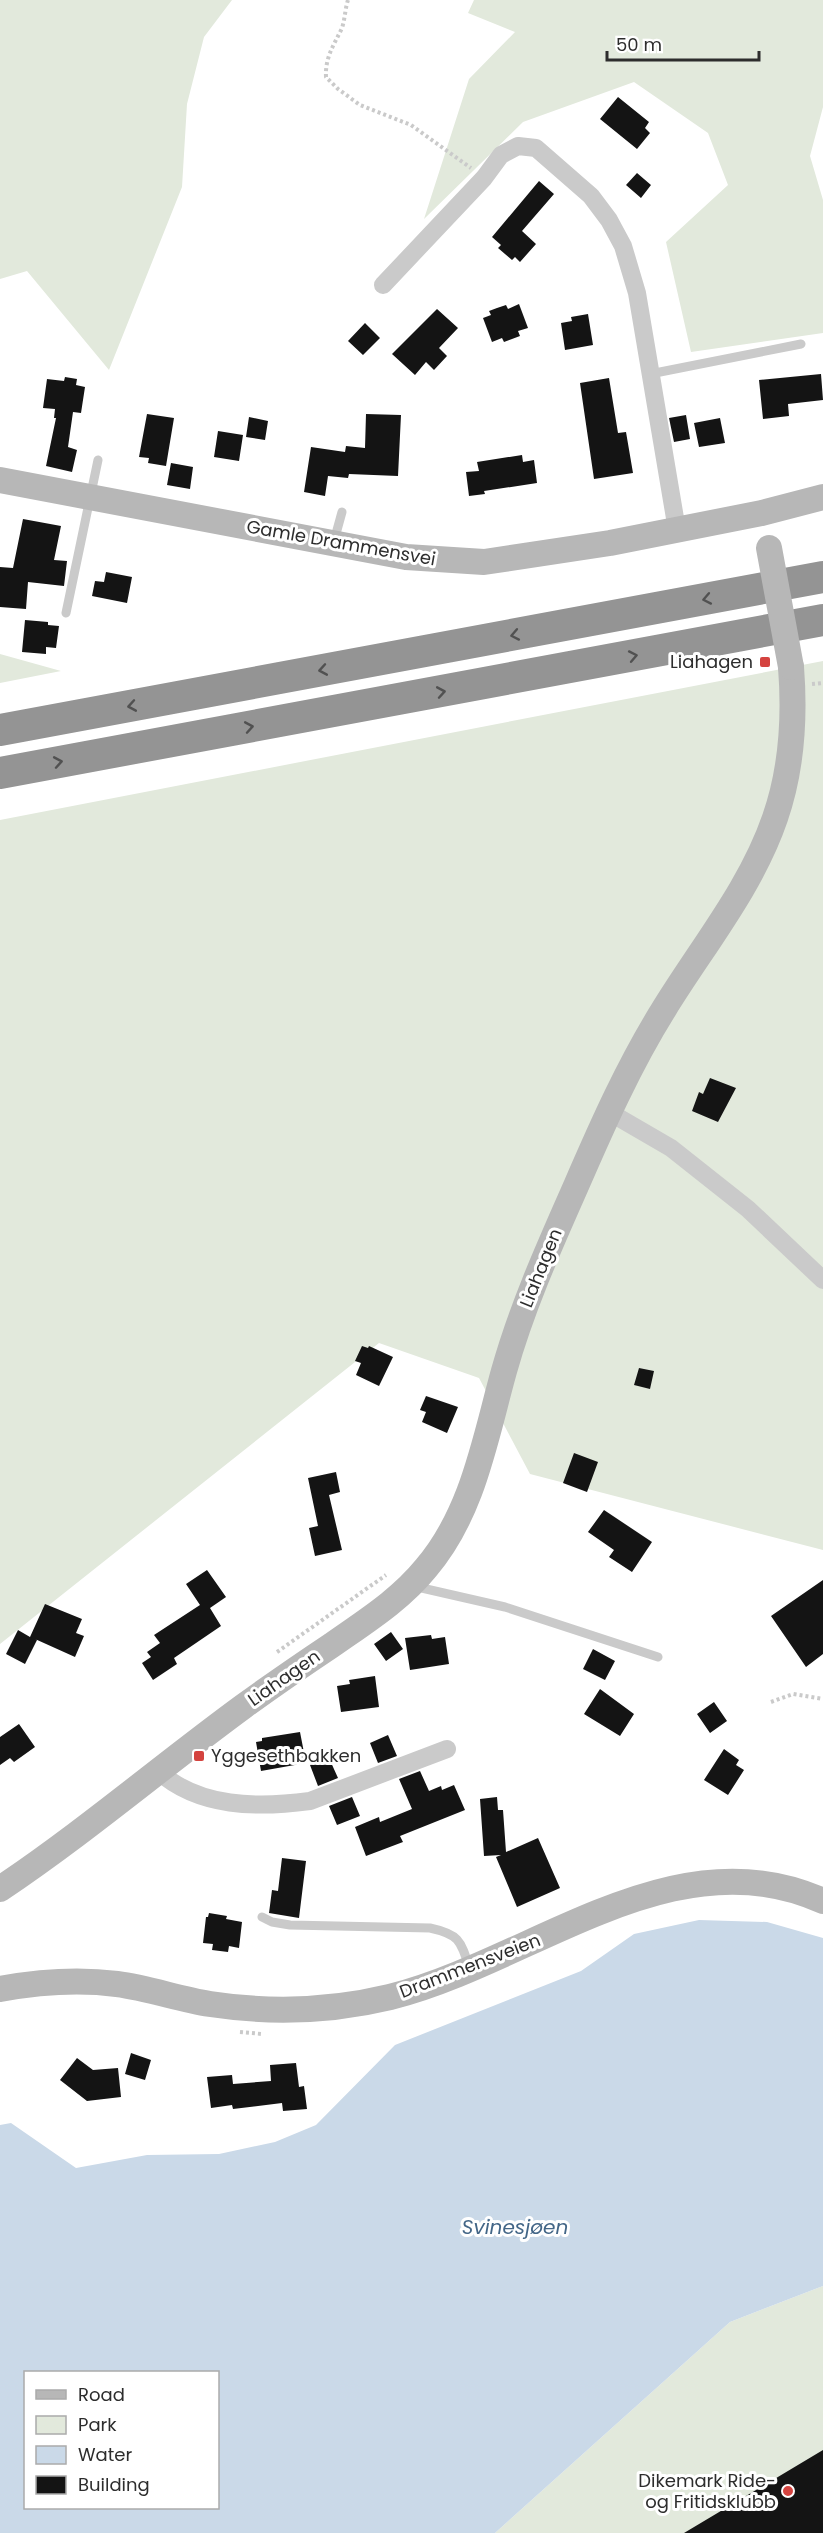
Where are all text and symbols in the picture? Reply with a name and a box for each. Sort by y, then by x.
scale bar [607,24,758,62]
text: 50 m [616,32,662,57]
street label: Gamle Drammensvei [245,514,438,571]
one-way arrow [702,592,712,605]
one-way arrow [510,628,520,641]
place label: Liahagen [670,649,753,674]
one-way arrow [627,650,637,663]
marker: Liahagen [758,655,772,669]
one-way arrow [319,663,329,676]
one-way arrow [436,686,446,698]
one-way arrow [127,699,136,711]
one-way arrow [244,721,254,734]
one-way arrow [52,756,62,769]
street label: Liahagen [513,1225,568,1311]
street label: Liahagen [243,1644,325,1712]
place label: Yggesethbakken [211,1743,361,1768]
marker: Yggesethbakken [192,1749,206,1763]
street label: Drammensveien [396,1927,544,2004]
water label: Svinesjøen [462,2213,568,2241]
legend [24,2371,219,2509]
text: Road [78,2382,125,2407]
text: Park [78,2412,117,2437]
text: Water [78,2442,132,2467]
place label: Dikemark Ride- og Fritidsklubb [638,2468,776,2514]
text: Building [78,2472,150,2497]
marker: Dikemark Ride- og Fritidsklubb [781,2484,795,2498]

